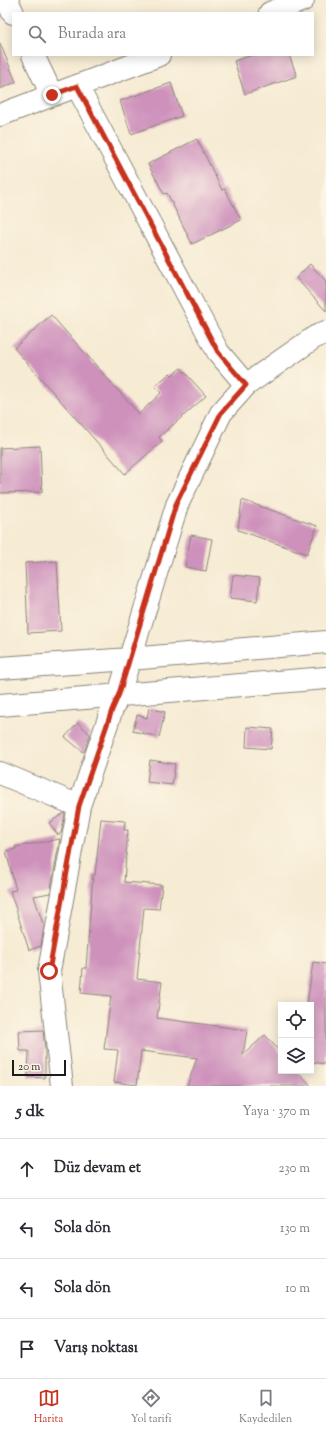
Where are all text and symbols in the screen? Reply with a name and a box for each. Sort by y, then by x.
search box [12,12,314,56]
icon: search [26,23,48,45]
text: Burada ara [58,24,126,45]
route end [43,86,61,104]
route start [40,962,58,980]
map controls [278,1002,314,1074]
button: locate [278,1002,314,1038]
button: layers [278,1038,314,1074]
scale bar [12,1058,66,1077]
text: 20 m [18,1059,40,1075]
text: 5 dk [16,1100,44,1124]
text: Yaya · 370 m [243,1103,310,1121]
icon: ahead [16,1158,38,1180]
text: Düz devam et [54,1158,141,1179]
text: 230 m [278,1160,310,1178]
icon: left [16,1218,38,1240]
text: Sola dön [54,1218,111,1239]
text: 130 m [280,1220,310,1238]
icon: left [16,1278,38,1300]
text: Sola dön [54,1278,111,1299]
text: 10 m [285,1280,310,1298]
icon: arrive [16,1338,38,1360]
text: Varış noktası [54,1338,138,1359]
tab: Harita [34,1387,63,1427]
tab: Yol tarifi [131,1387,172,1427]
tab: Kaydedilen [239,1387,292,1427]

